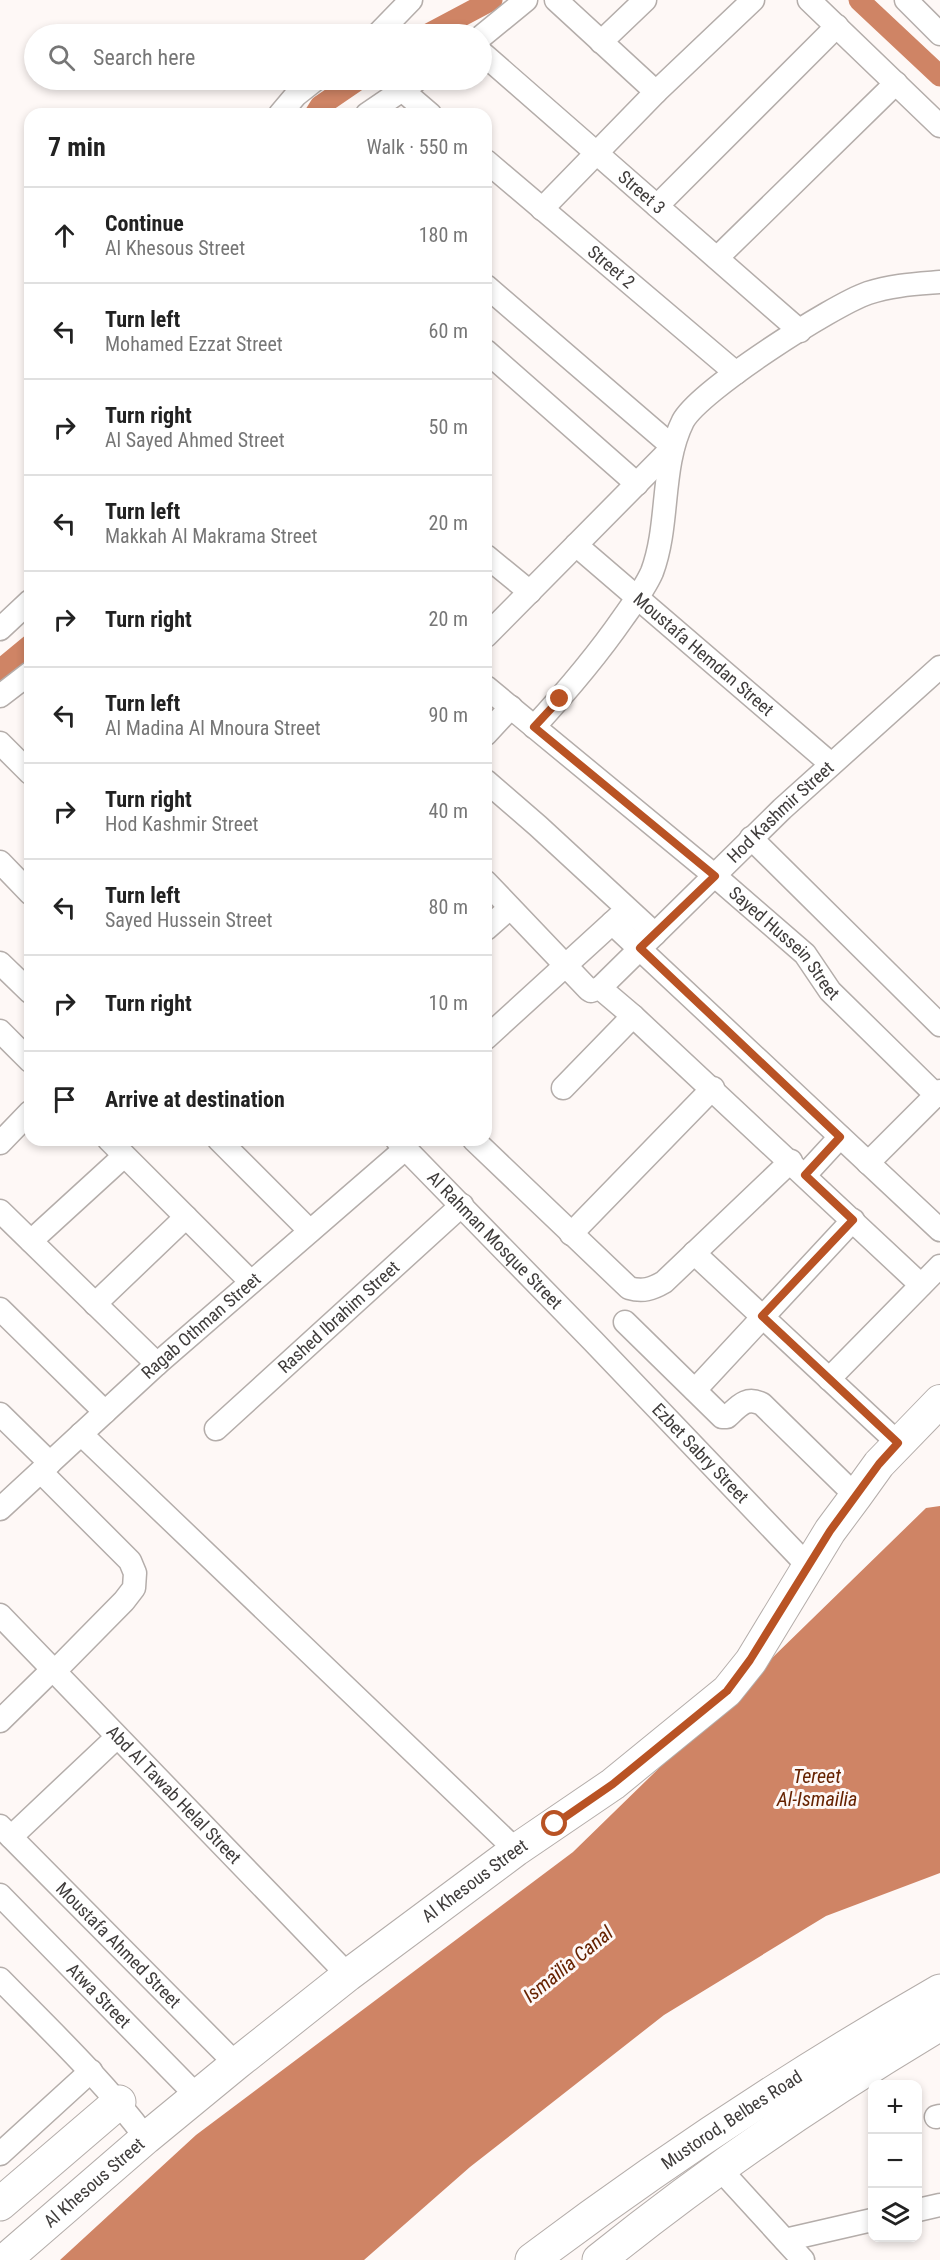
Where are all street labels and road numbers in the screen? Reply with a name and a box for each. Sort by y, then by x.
street label: Street 3 [614,166,670,218]
street label: Street 2 [584,241,639,293]
street label: Moustafa Hemdan Street [629,588,778,720]
street label: Hod Kashmir Street [723,757,838,867]
street label: Sayed Hussein Street [725,882,844,1004]
street label: Al Rahman Mosque Street [423,1167,567,1313]
street label: Rashed Ibrahim Street [273,1256,403,1377]
street label: Ragab Othman Street [137,1268,265,1383]
street label: Ezbet Sabry Street [648,1399,753,1507]
street label: Abd Al Tawab Helal Street [103,1721,246,1868]
street label: Al Khesous Street [418,1834,531,1926]
street label: Moustafa Ahmed Street [52,1878,185,2012]
street label: Atwa Street [63,1959,135,2032]
street label: Mustorod, Belbes Road [657,2066,806,2174]
street label: Al Khesous Street [39,2133,148,2232]

